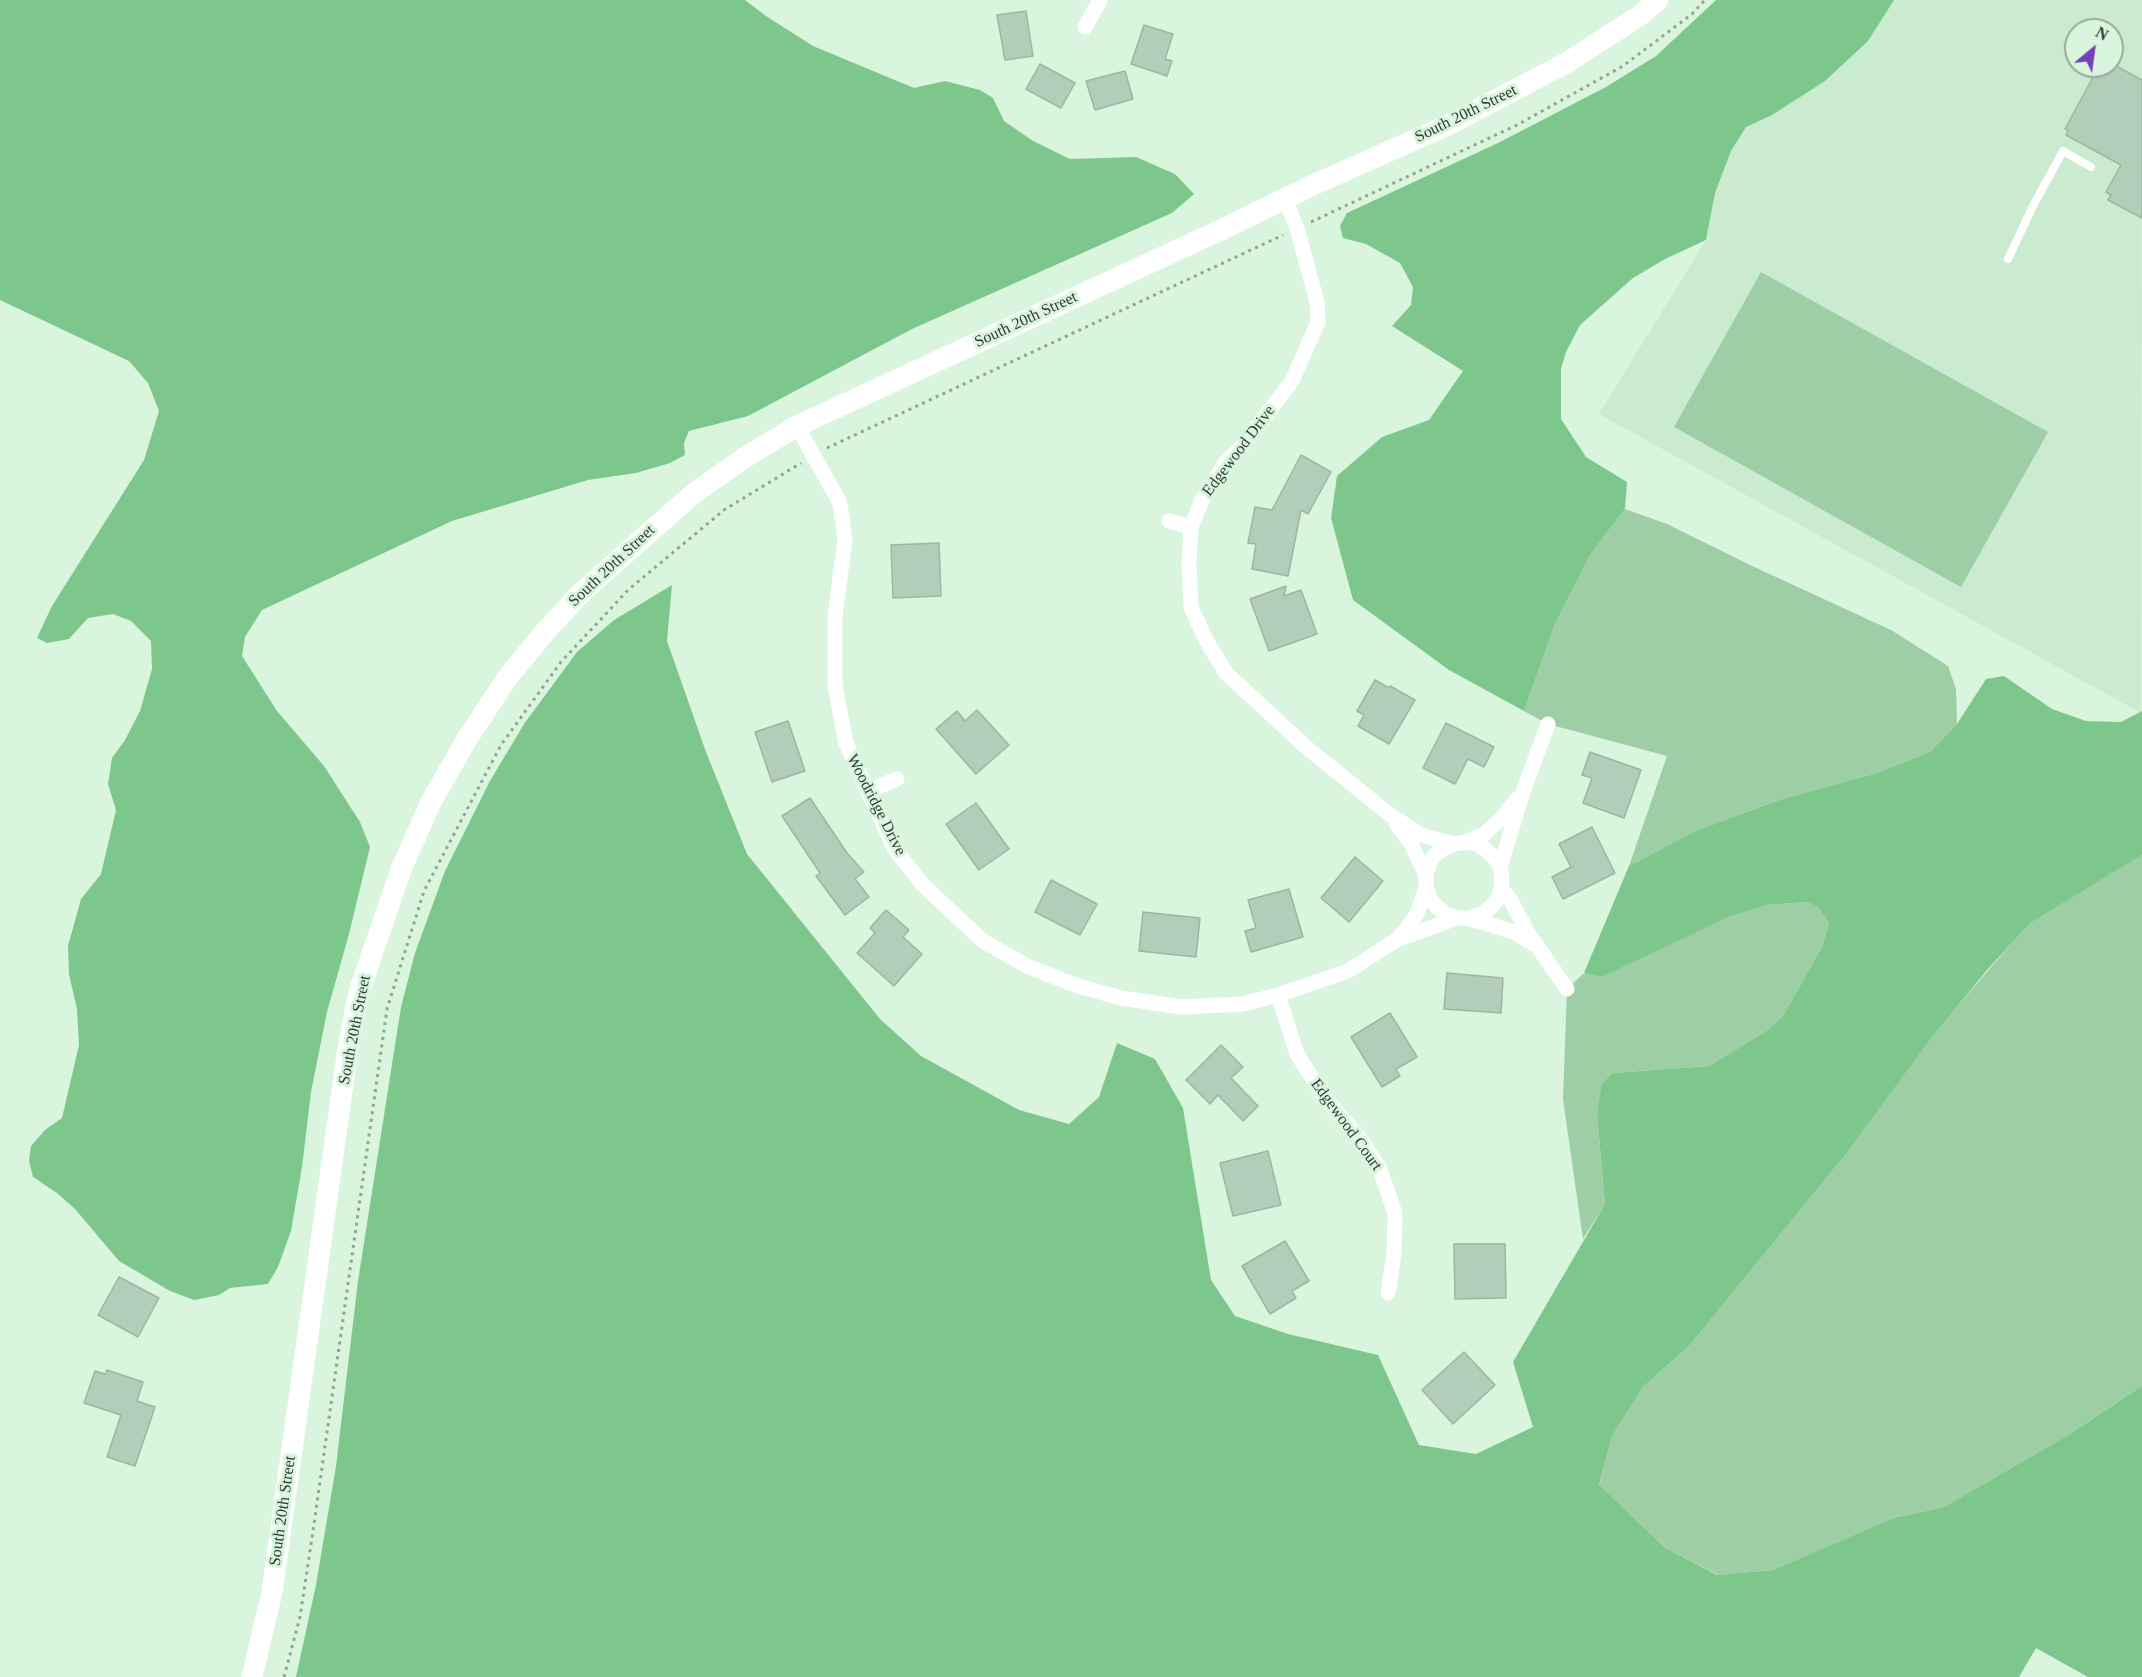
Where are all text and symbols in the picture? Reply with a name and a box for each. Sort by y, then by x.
north arrow [2064,18,2124,78]
text: N [2093,23,2111,44]
street label: South 20th Street [1412,81,1520,147]
street label: South 20th Street [972,288,1080,352]
street label: Edgewood Drive [1199,402,1279,500]
street label: South 20th Street [565,521,659,611]
street label: Woodridge Drive [842,751,910,859]
street label: South 20th Street [335,974,375,1086]
street label: Edgewood Court [1306,1075,1386,1175]
street label: South 20th Street [266,1455,300,1567]

